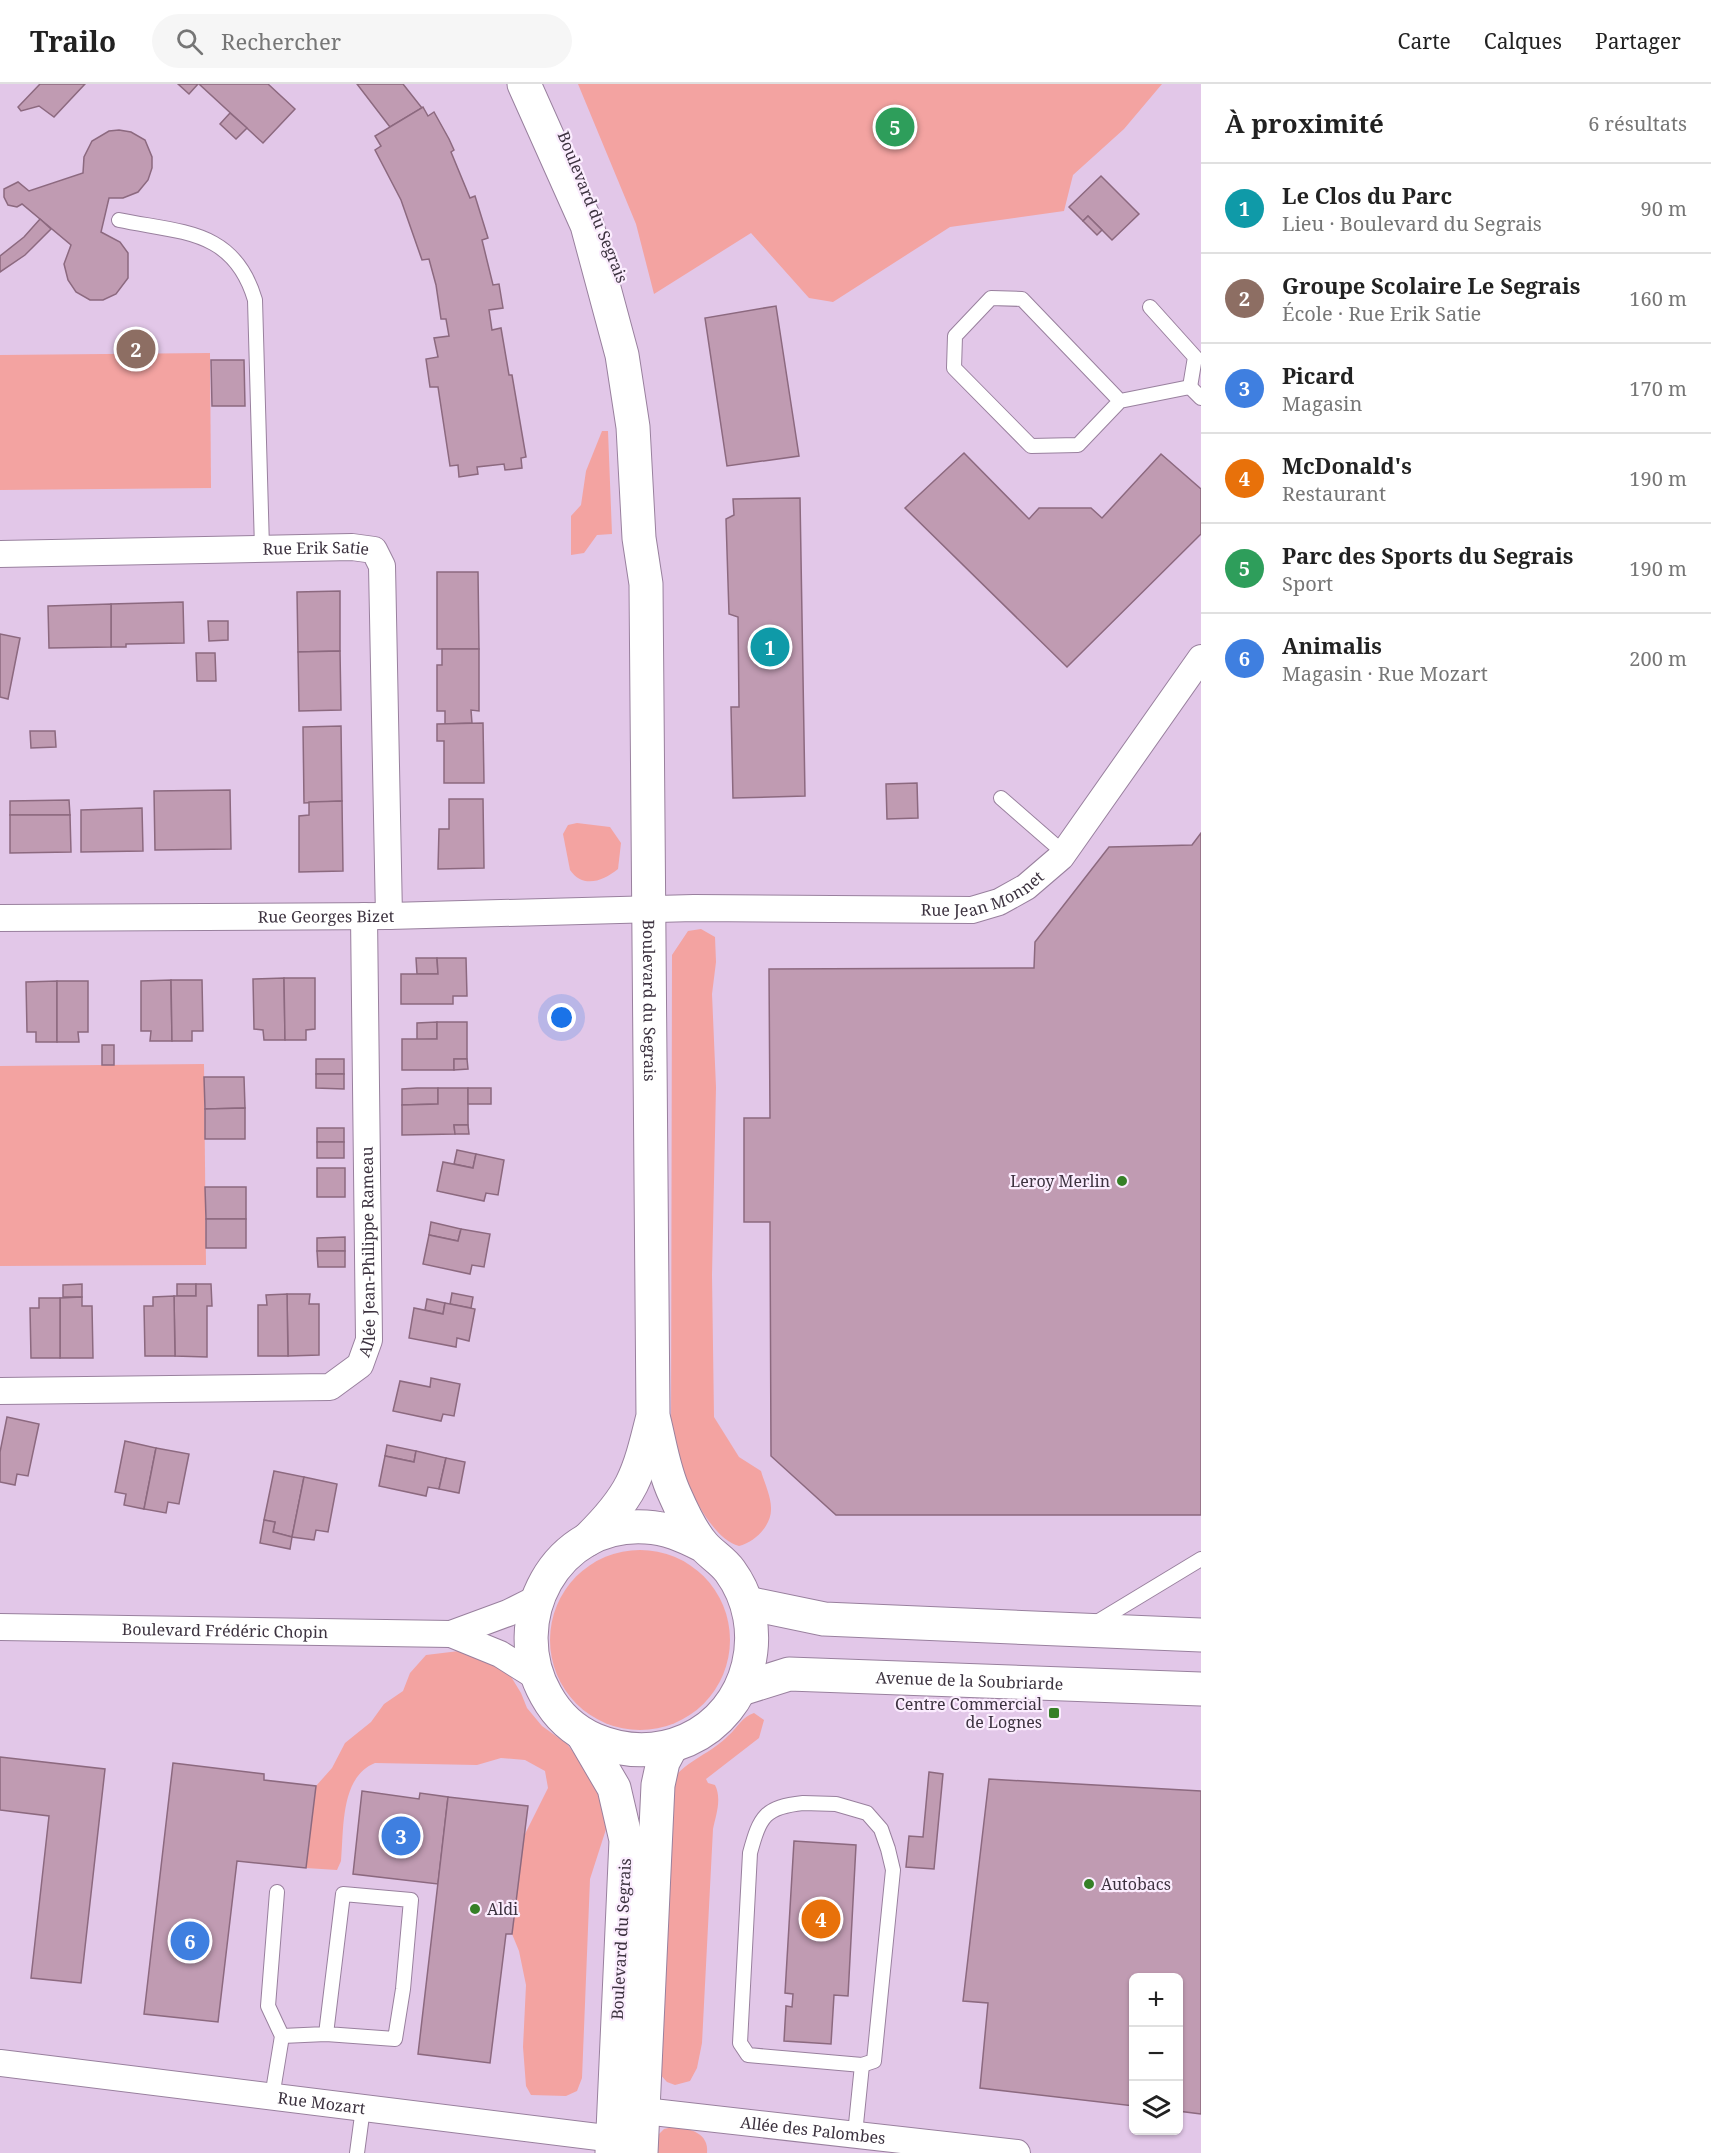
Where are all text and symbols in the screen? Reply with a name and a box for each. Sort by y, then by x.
search box [152,14,572,68]
text: Trailo [30,22,116,60]
icon: search [173,25,206,58]
text: Rechercher [221,26,341,56]
text: Carte [1398,27,1451,55]
text: Calques [1484,27,1562,55]
text: Partager [1595,27,1681,55]
pin: 5 [876,104,914,150]
text: À proximité [1225,105,1384,141]
text: 6 résultats [1588,110,1687,137]
street label: Boulevard du Segrais [553,128,633,286]
text: Le Clos du Parc [1282,180,1452,210]
text: 1 [1239,195,1250,222]
text: 90 m [1641,195,1687,222]
text: Lieu · Boulevard du Segrais [1282,210,1542,237]
text: Groupe Scolaire Le Segrais [1282,270,1580,300]
text: 2 [1239,285,1250,312]
text: 160 m [1629,285,1687,312]
text: École · Rue Erik Satie [1282,300,1481,327]
pin: 2 [116,326,156,372]
text: Picard [1282,360,1354,390]
text: 3 [1239,375,1250,402]
text: 170 m [1629,375,1687,402]
text: Magasin [1282,390,1362,417]
text: McDonald's [1282,450,1412,480]
text: 4 [1239,465,1250,492]
text: 190 m [1629,465,1687,492]
text: Restaurant [1282,480,1386,507]
street label: Rue Erik Satie [262,536,371,560]
text: Parc des Sports du Segrais [1282,540,1573,570]
text: 5 [1239,555,1250,582]
text: 190 m [1629,555,1687,582]
text: Sport [1282,570,1333,597]
pin: 1 [750,624,790,670]
text: Animalis [1282,630,1382,660]
text: 6 [1239,645,1250,672]
text: 200 m [1629,645,1687,672]
text: Magasin · Rue Mozart [1282,660,1488,687]
street label: Rue Jean Monnet [921,865,1049,922]
street label: Rue Georges Bizet [258,905,395,928]
street label: Boulevard du Segrais [638,919,661,1081]
your location [547,1003,576,1032]
street label: Allée Jean-Philippe Rameau [353,1146,380,1360]
place label: Leroy Merlin [1010,1170,1110,1192]
marker: Leroy Merlin [1115,1174,1129,1188]
street label: Boulevard Frédéric Chopin [122,1618,328,1643]
street label: Avenue de la Soubriarde [875,1666,1064,1695]
place label: Centre Commercial de Lognes [895,1693,1042,1733]
marker: Centre Commercial de Lognes [1047,1706,1061,1720]
pin: 3 [382,1814,420,1858]
street label: Boulevard du Segrais [606,1858,636,2020]
place label: Autobacs [1101,1873,1171,1895]
marker: Autobacs [1082,1877,1096,1891]
pin: 4 [802,1896,840,1942]
place label: Aldi [487,1898,518,1920]
marker: Aldi [468,1902,482,1916]
pin: 6 [170,1918,210,1964]
map controls [1129,1973,1183,2135]
button: + [1129,1973,1183,2027]
button: − [1129,2027,1183,2081]
button: layers [1129,2081,1183,2135]
street label: Rue Mozart [277,2086,367,2119]
street label: Allée des Palombes [739,2111,887,2149]

